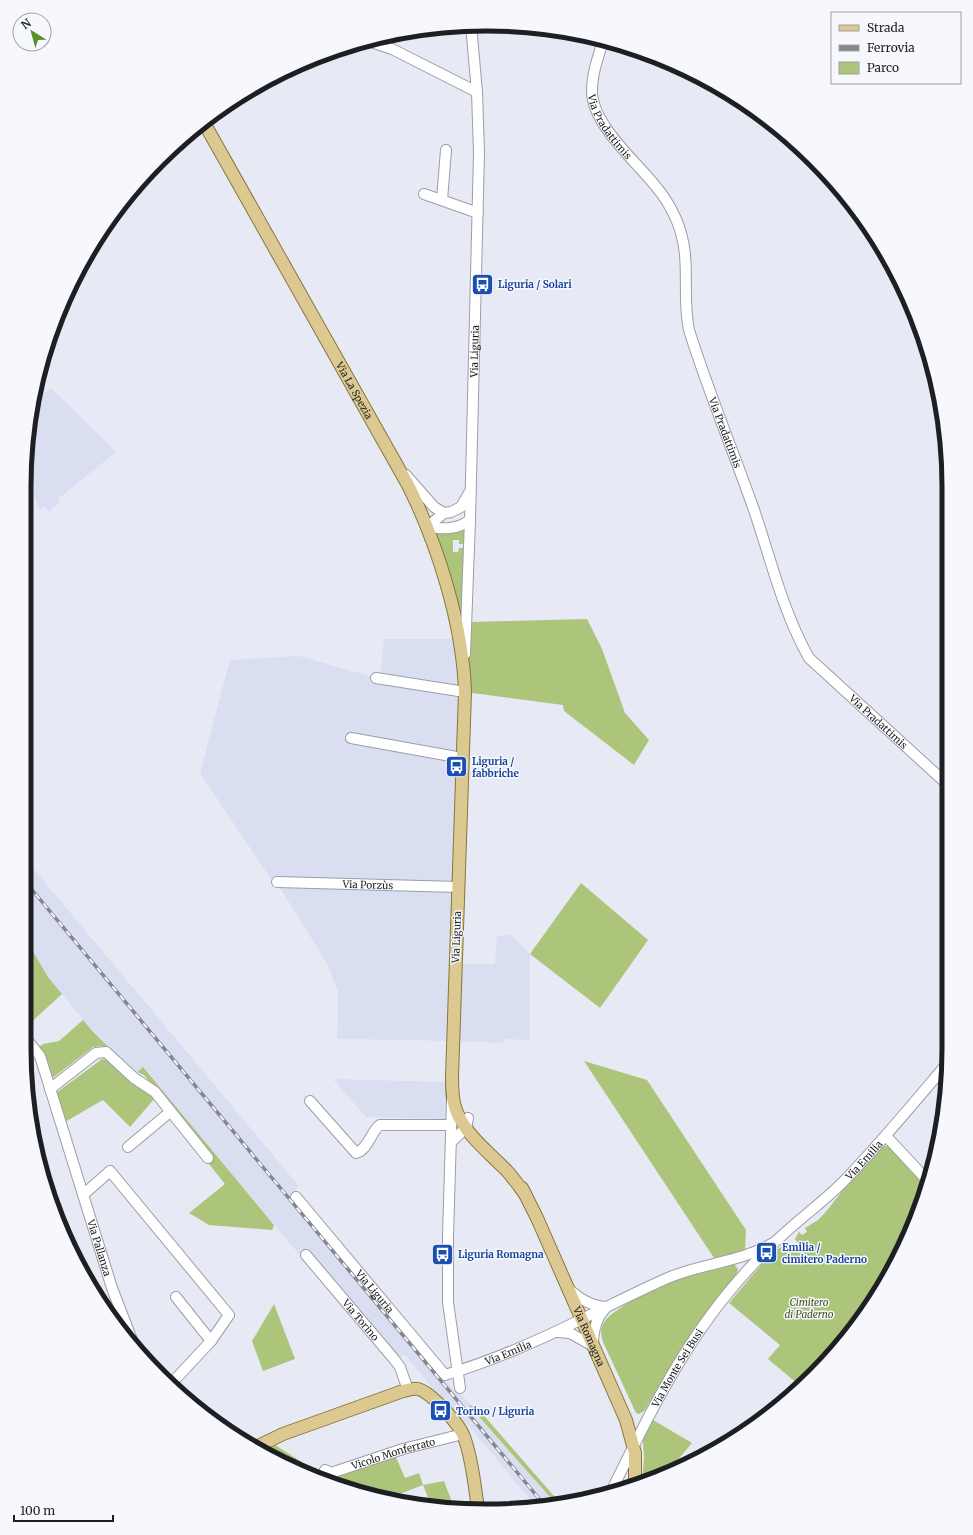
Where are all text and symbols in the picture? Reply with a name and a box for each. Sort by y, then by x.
north arrow [12,12,52,52]
legend [831,12,961,84]
text: N [18,16,34,32]
text: Strada [867,20,905,35]
text: Ferrovia [867,40,915,55]
text: Parco [867,60,899,75]
street label: Via Pradattimis [585,92,634,162]
bus stop icon: Liguria / Solari [469,271,495,297]
place label: Liguria / Solari [498,278,572,291]
street label: Via Liguria [467,324,482,378]
street label: Via La Spezia [332,359,376,422]
street label: Via Pradattimis [705,395,744,470]
street label: Via Pradattimis [846,691,910,752]
bus stop icon: Liguria / fabbriche [444,754,470,780]
place label: Liguria / fabbriche [472,755,519,780]
street label: Via Porzùs [341,878,394,892]
street label: Via Liguria [449,910,464,964]
street label: Via Emilia [842,1137,886,1183]
street label: Via Pallanza [84,1217,114,1278]
bus stop icon: Emilia / cimitero Paderno [753,1240,779,1266]
bus stop icon: Liguria Romagna [430,1241,456,1267]
place label: Emilia / cimitero Paderno [782,1241,867,1266]
place label: Liguria Romagna [458,1248,544,1261]
street label: Via Liguria [352,1267,397,1316]
street label: Via Torino [339,1296,382,1344]
park label: Cimitero di Paderno [784,1296,834,1321]
street label: Via Romagna [570,1304,608,1369]
street label: Via Monte Sei Busi [649,1326,706,1410]
street label: Via Emilia [482,1337,534,1368]
bus stop icon: Torino / Liguria [427,1398,453,1424]
place label: Torino / Liguria [456,1405,535,1418]
street label: Vicolo Monferrato [349,1435,437,1473]
scale bar [14,1497,113,1523]
text: 100 m [20,1503,55,1518]

